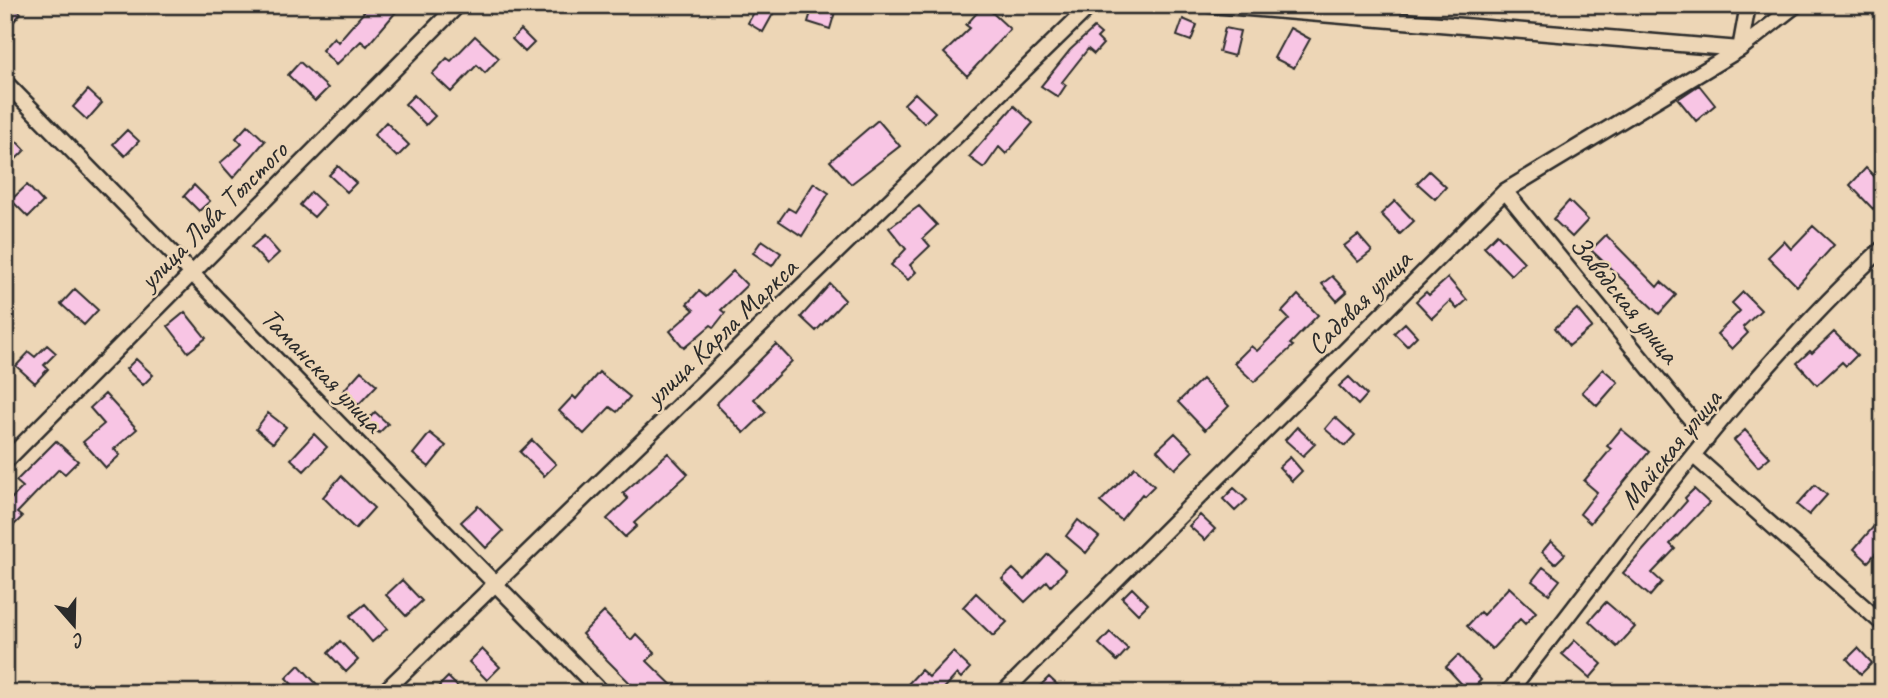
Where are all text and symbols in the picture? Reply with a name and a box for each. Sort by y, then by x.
street label: улица Льва Толстого [130,132,296,298]
street label: Заводская улица [1563,228,1689,372]
street label: Садовая улица [1299,241,1420,362]
street label: улица Карла Маркса [636,249,806,415]
street label: Таманская улица [254,300,391,441]
street label: Майская улица [1611,381,1730,516]
north arrow [38,590,108,660]
text: С [68,627,88,654]

